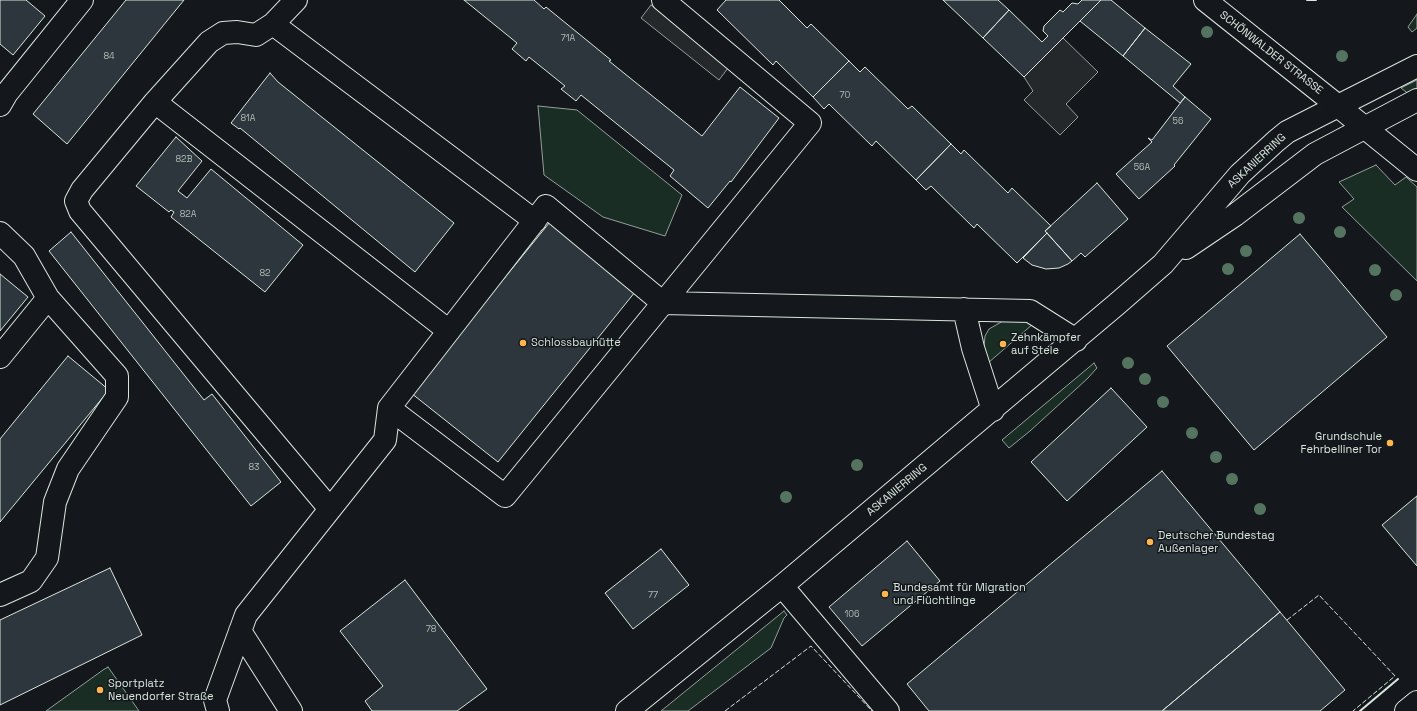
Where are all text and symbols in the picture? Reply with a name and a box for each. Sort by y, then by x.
street label: SCHÖNWALDER STRASSE [1217,9,1325,97]
house number: 71A [561,34,575,44]
house number: 84 [103,52,115,62]
house number: 70 [840,91,850,101]
house number: 81A [240,114,256,124]
house number: 56 [1173,117,1183,127]
street label: ASKANIERRING [1225,131,1289,191]
house number: 82B [176,155,192,165]
house number: 56A [1134,163,1150,173]
house number: 82A [180,210,196,220]
house number: 82 [259,269,271,279]
place label: Zehnkämpfer auf Stele [1011,331,1081,357]
place label: Schlossbauhütte [531,336,621,350]
marker: Schlossbauhütte [518,338,528,348]
marker: Zehnkämpfer auf Stele [998,339,1008,349]
place label: Grundschule Fehrbelliner Tor [1301,430,1382,456]
marker: Grundschule Fehrbelliner Tor [1385,438,1395,448]
street label: ASKANIERRING [864,461,930,519]
house number: 83 [248,463,260,473]
place label: Deutscher Bundestag Außenlager [1158,529,1274,555]
marker: Deutscher Bundestag Außenlager [1145,537,1155,547]
place label: Bundesamt für Migration und Flüchtlinge [893,581,1026,607]
marker: Bundesamt für Migration und Flüchtlinge [880,589,890,599]
house number: 77 [648,591,658,601]
house number: 106 [844,610,860,620]
house number: 78 [426,625,436,635]
place label: Sportplatz Neuendorfer Straße [108,677,213,703]
marker: Sportplatz Neuendorfer Straße [95,685,105,695]

